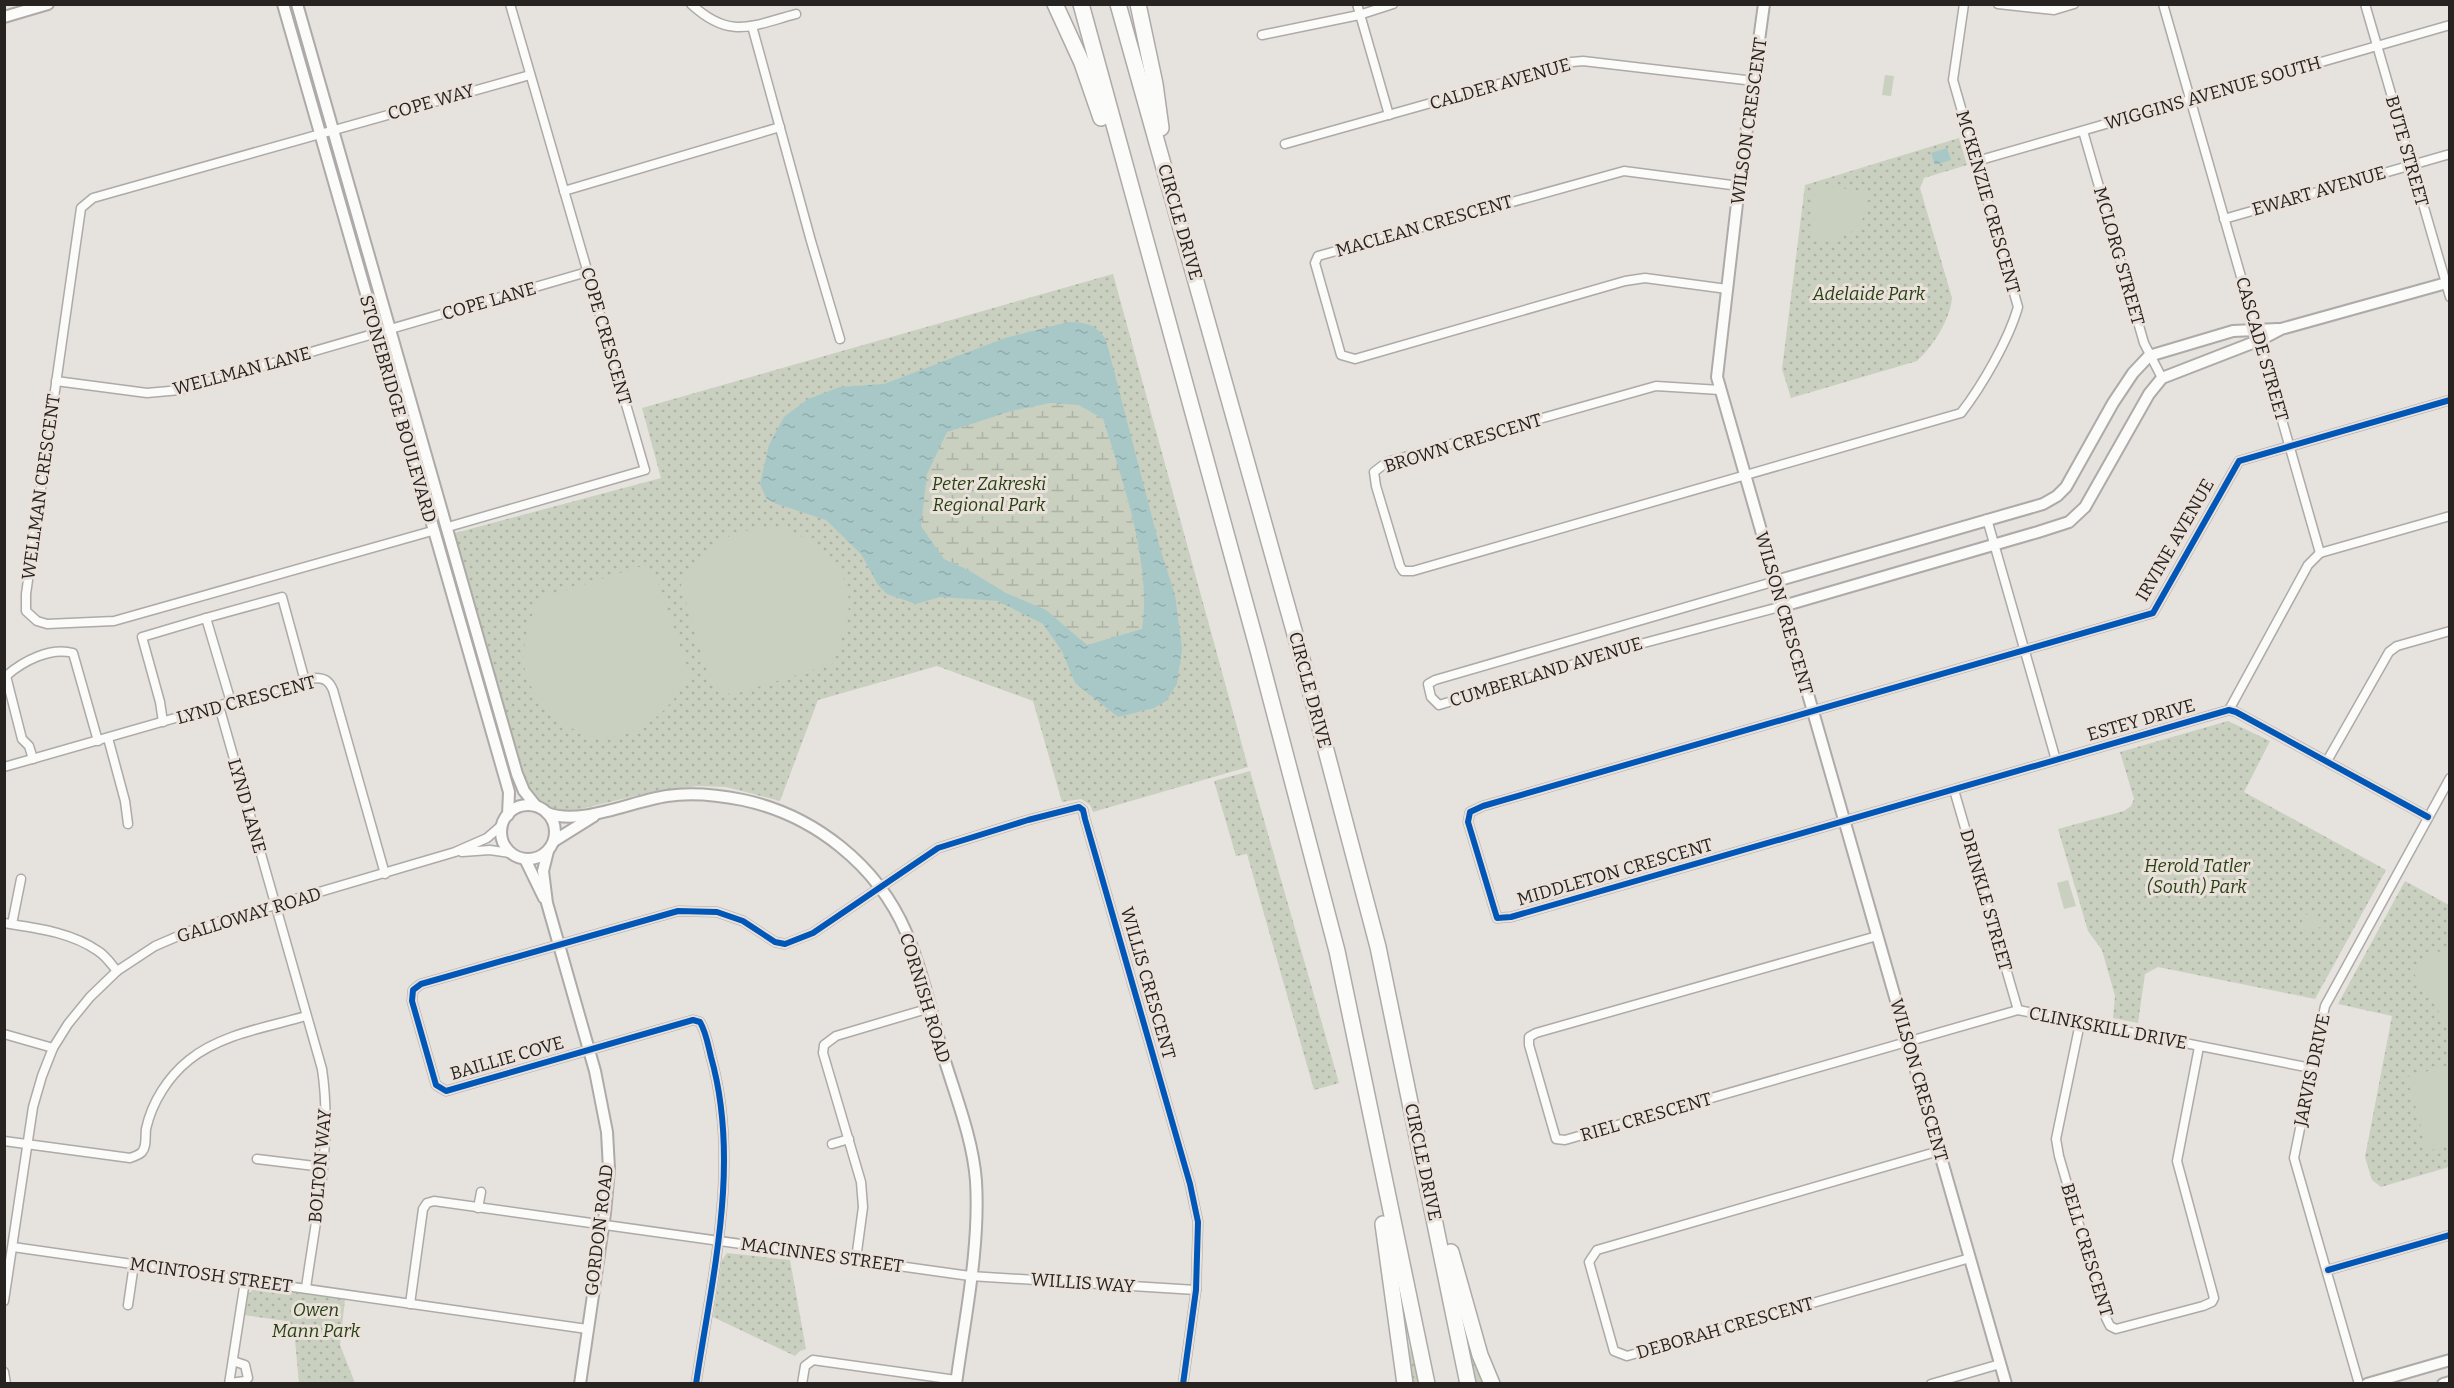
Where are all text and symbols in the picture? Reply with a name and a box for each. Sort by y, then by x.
street label: WILSON CRESCENT [1726,36,1772,206]
street label: WIGGINS AVENUE SOUTH [2102,52,2324,134]
street label: CALDER AVENUE [1427,53,1573,115]
street label: COPE WAY [385,79,477,125]
street label: BUTE STREET [2381,93,2433,209]
street label: MCKENZIE CRESCENT [1951,108,2025,297]
street label: CIRCLE DRIVE [1153,161,1207,283]
street label: EWART AVENUE [2250,161,2388,221]
street label: MCLORG STREET [2089,184,2149,328]
street label: MACLEAN CRESCENT [1333,190,1515,262]
street label: COPE CRESCENT [576,265,636,408]
street label: CASCADE STREET [2231,274,2293,424]
street label: COPE LANE [439,277,539,325]
park label: Adelaide Park [1812,283,1926,305]
street label: STONEBRIDGE BOULEVARD [355,293,441,525]
street label: WELLMAN LANE [171,342,313,400]
street label: WELLMAN CRESCENT [17,392,65,581]
street label: BROWN CRESCENT [1382,408,1545,477]
park label: Peter Zakreski Regional Park [932,473,1046,516]
street label: IRVINE AVENUE [2131,475,2219,605]
street label: WILSON CRESCENT [1750,529,1818,697]
street label: CIRCLE DRIVE [1284,629,1336,751]
street label: CUMBERLAND AVENUE [1447,632,1645,712]
street label: LYND CRESCENT [174,671,318,729]
street label: ESTEY DRIVE [2084,694,2198,746]
street label: LYND LANE [223,756,271,856]
street label: DRINKLE STREET [1955,827,2017,974]
street label: MIDDLETON CRESCENT [1515,833,1716,910]
park label: Herold Tatler (South) Park [2144,855,2251,898]
street label: GALLOWAY ROAD [174,883,324,947]
street label: WILLIS CRESCENT [1116,904,1180,1062]
street label: CORNISH ROAD [895,930,955,1066]
street label: WILSON CRESCENT [1885,996,1953,1164]
street label: CLINKSKILL DRIVE [2027,1002,2189,1054]
street label: JARVIS DRIVE [2289,1012,2335,1129]
street label: BAILLIE COVE [448,1031,566,1085]
street label: RIEL CRESCENT [1578,1088,1715,1146]
street label: CIRCLE DRIVE [1400,1101,1446,1223]
street label: BOLTON WAY [304,1108,336,1224]
street label: GORDON ROAD [580,1163,618,1297]
street label: BELL CRESCENT [2056,1181,2118,1320]
street label: MACINNES STREET [739,1233,905,1277]
street label: MCINTOSH STREET [128,1253,294,1297]
street label: WILLIS WAY [1030,1268,1136,1298]
street label: DEBORAH CRESCENT [1634,1292,1817,1364]
park label: Owen Mann Park [272,1299,361,1342]

